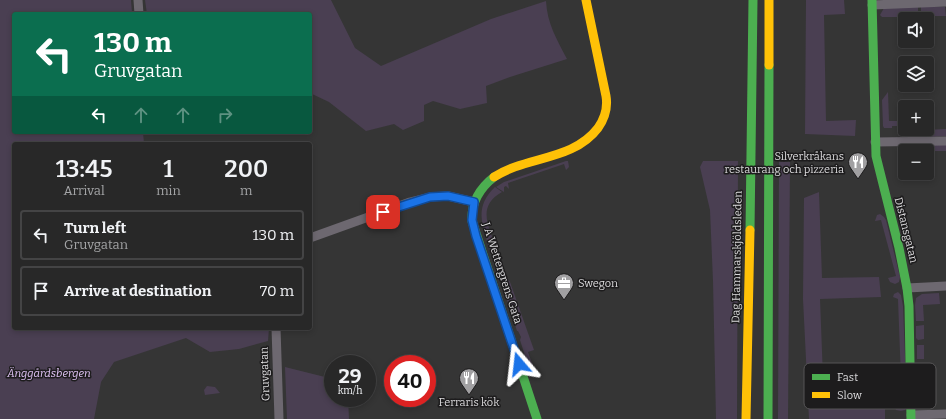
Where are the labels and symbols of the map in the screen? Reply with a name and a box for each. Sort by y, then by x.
place label: Silverkråkans restaurang och pizzeria [724,150,844,176]
restaurant icon: Silverkråkans restaurang och pizzeria [847,151,869,179]
street label: Dag Hammarskjöldsleden [729,191,745,323]
pin [366,195,400,229]
street label: Distansgatan [892,196,920,264]
street label: J A Wettergrens Gata [479,220,525,325]
office icon: Swegon [553,272,575,300]
place label: Swegon [578,277,618,290]
position arrow [498,343,540,385]
street label: Gruvgatan [258,347,272,401]
speed limit sign: 40 [384,355,436,407]
legend [804,363,936,409]
park label: Änggårdsbergen [6,367,91,380]
restaurant icon: Ferraris kök [458,367,480,395]
text: Fast [837,371,858,384]
text: Slow [837,389,862,402]
place label: Ferraris kök [439,396,500,409]

